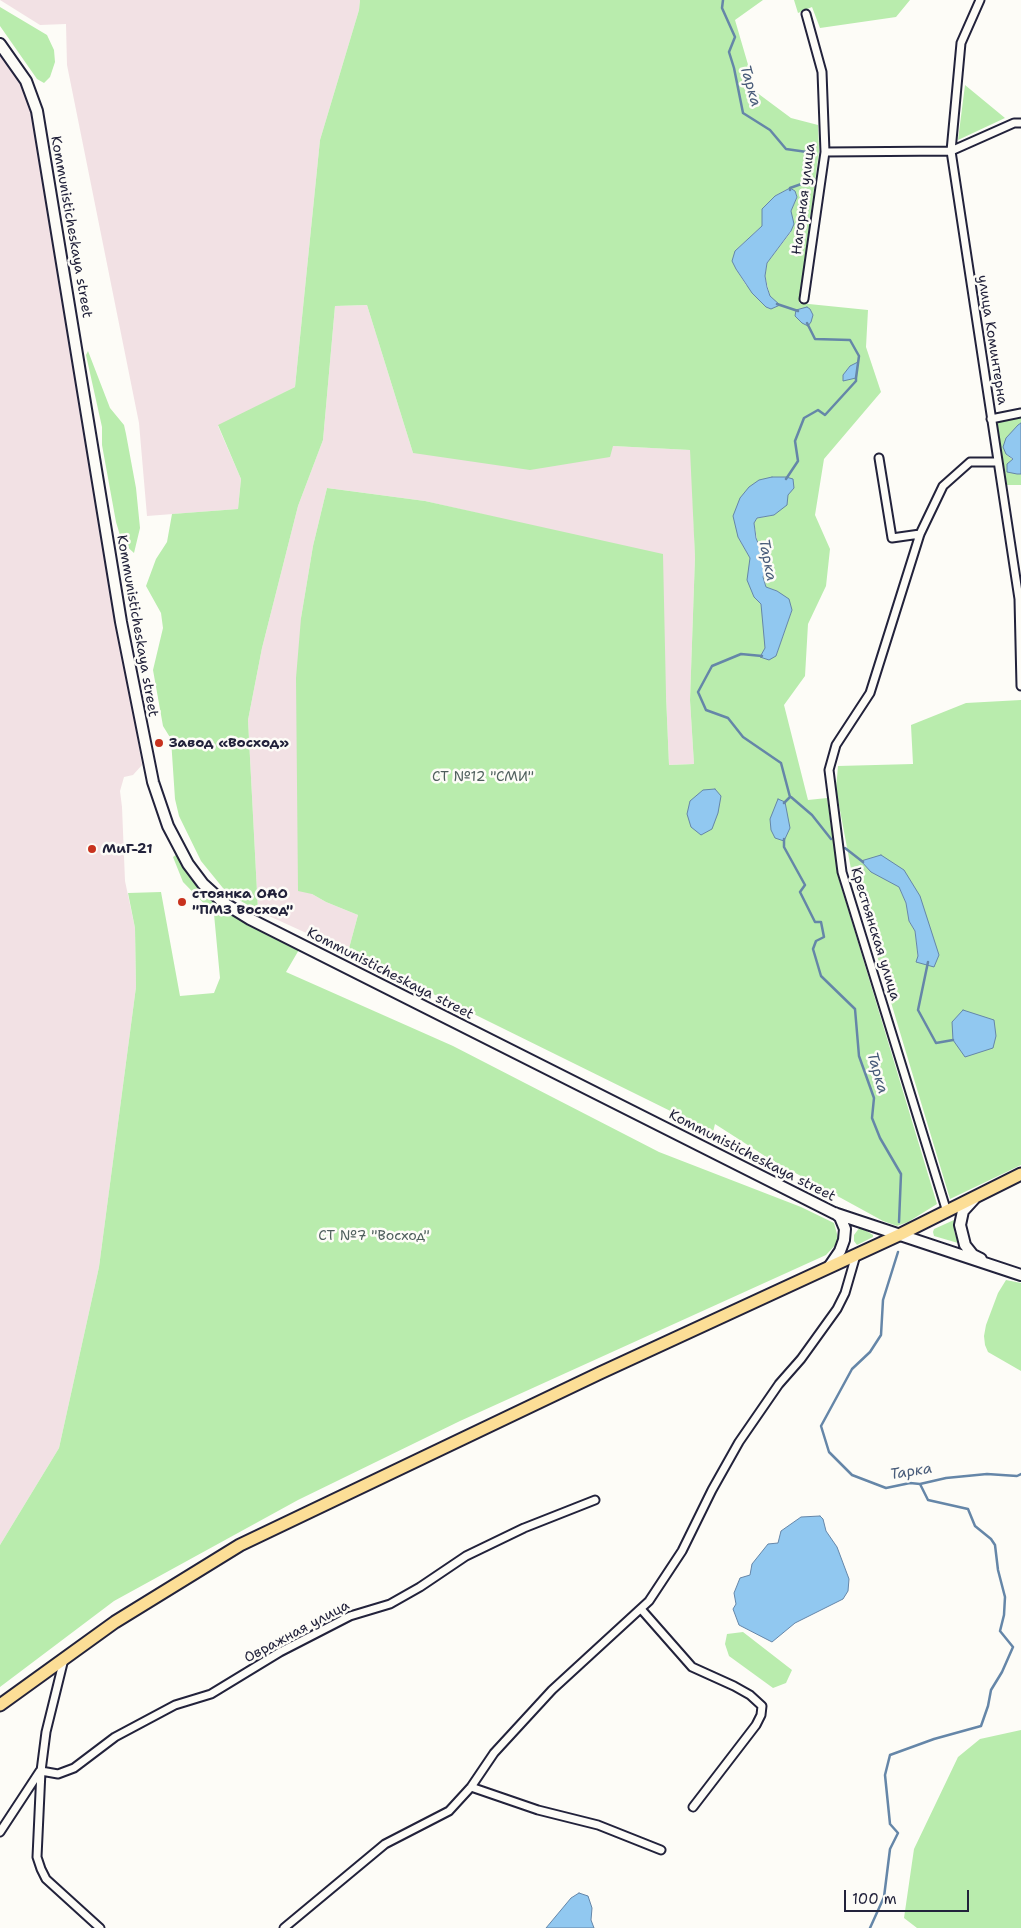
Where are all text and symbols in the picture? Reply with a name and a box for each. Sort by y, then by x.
water label: Тарка [735,63,765,109]
street label: Kommunisticheskaya street [47,135,95,319]
street label: Нагорная улица [789,142,819,256]
street label: улица Коминтерна [973,274,1011,406]
street label: Kommunisticheskaya street [113,534,161,718]
water label: Тарка [754,537,780,583]
place label: Завод «Восход» [169,735,289,751]
marker: Завод «Восход» [153,737,165,749]
park label: СТ №12 "СМИ" [432,769,534,785]
place label: МиГ-21 [102,841,153,857]
marker: МиГ-21 [86,843,98,855]
street label: Крестьянская улица [847,865,903,1003]
place label: стоянка ОАО "ПМЗ Восход" [192,886,293,919]
marker: стоянка ОАО "ПМЗ Восход" [176,896,188,908]
street label: Kommunisticheskaya street [304,925,476,1023]
water label: Тарка [862,1050,892,1096]
street label: Kommunisticheskaya street [666,1107,838,1205]
park label: СТ №7 "Восход" [318,1228,430,1244]
water label: Тарка [889,1460,933,1484]
street label: Овражная улица [242,1597,352,1667]
scale bar [846,1880,971,1912]
text: 100 m [852,1889,897,1909]

